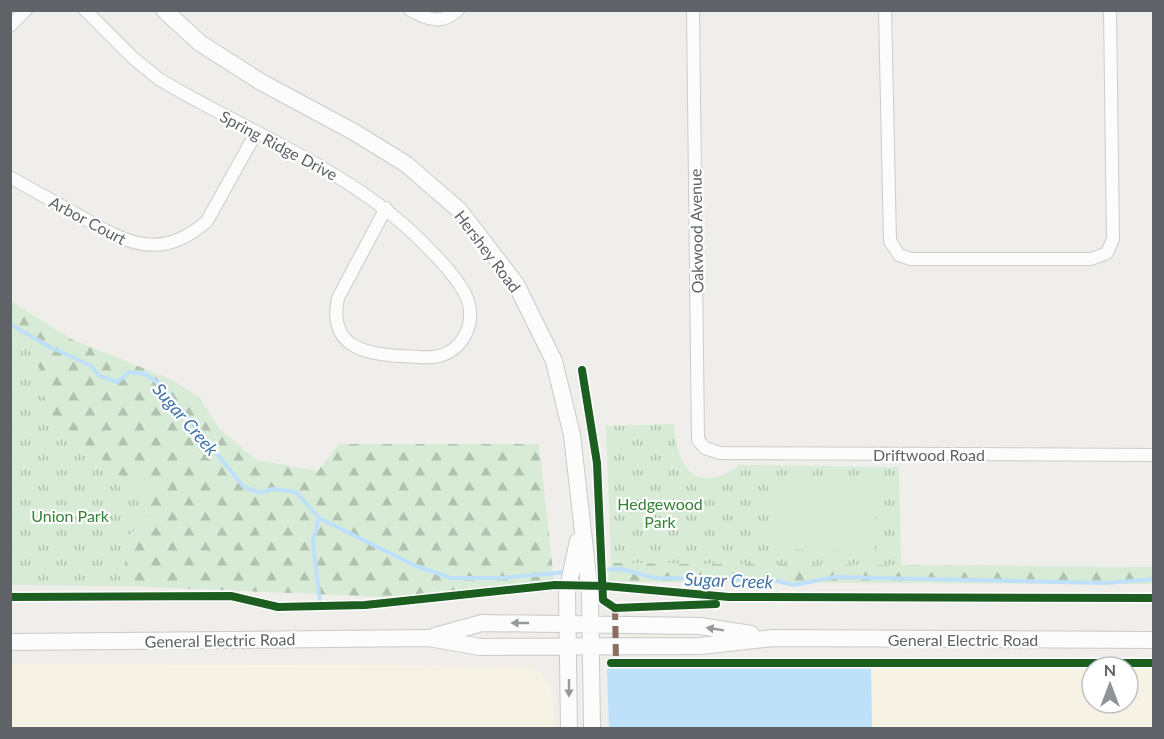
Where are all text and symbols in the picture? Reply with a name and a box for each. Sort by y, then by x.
street label: Spring Ridge Drive [217,106,341,184]
street label: Oakwood Avenue [685,168,707,294]
street label: Arbor Court [46,192,130,248]
street label: Hershey Road [451,206,525,296]
water label: Sugar Creek [149,378,224,460]
street label: Driftwood Road [873,445,985,464]
park label: Hedgewood Park [617,494,703,531]
park label: Union Park [31,506,110,525]
water label: Sugar Creek [684,567,774,593]
one-way arrow [511,618,530,628]
one-way arrow [705,624,724,633]
street label: General Electric Road [145,629,295,651]
street label: General Electric Road [888,630,1038,649]
north arrow [1080,655,1140,715]
text: N [1104,660,1116,679]
one-way arrow [564,678,574,697]

